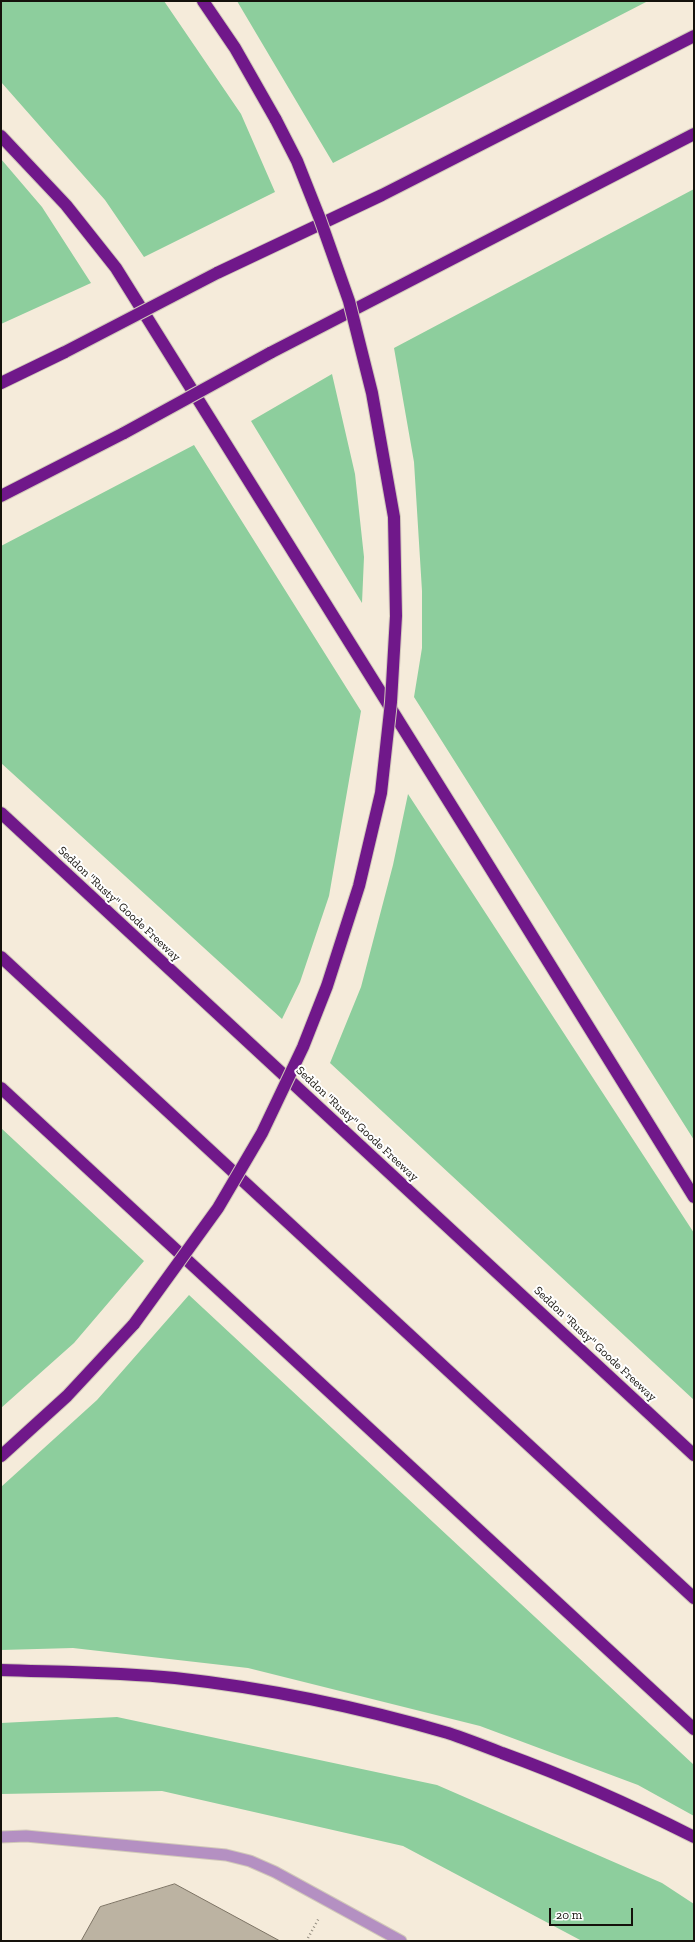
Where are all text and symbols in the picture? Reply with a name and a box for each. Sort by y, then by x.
street label: Seddon "Rusty" Goode Freeway [55,844,183,964]
street label: Seddon "Rusty" Goode Freeway [293,1064,421,1184]
street label: Seddon "Rusty" Goode Freeway [531,1284,659,1404]
scale bar [551,1900,635,1926]
text: 20 m [556,1908,582,1922]

